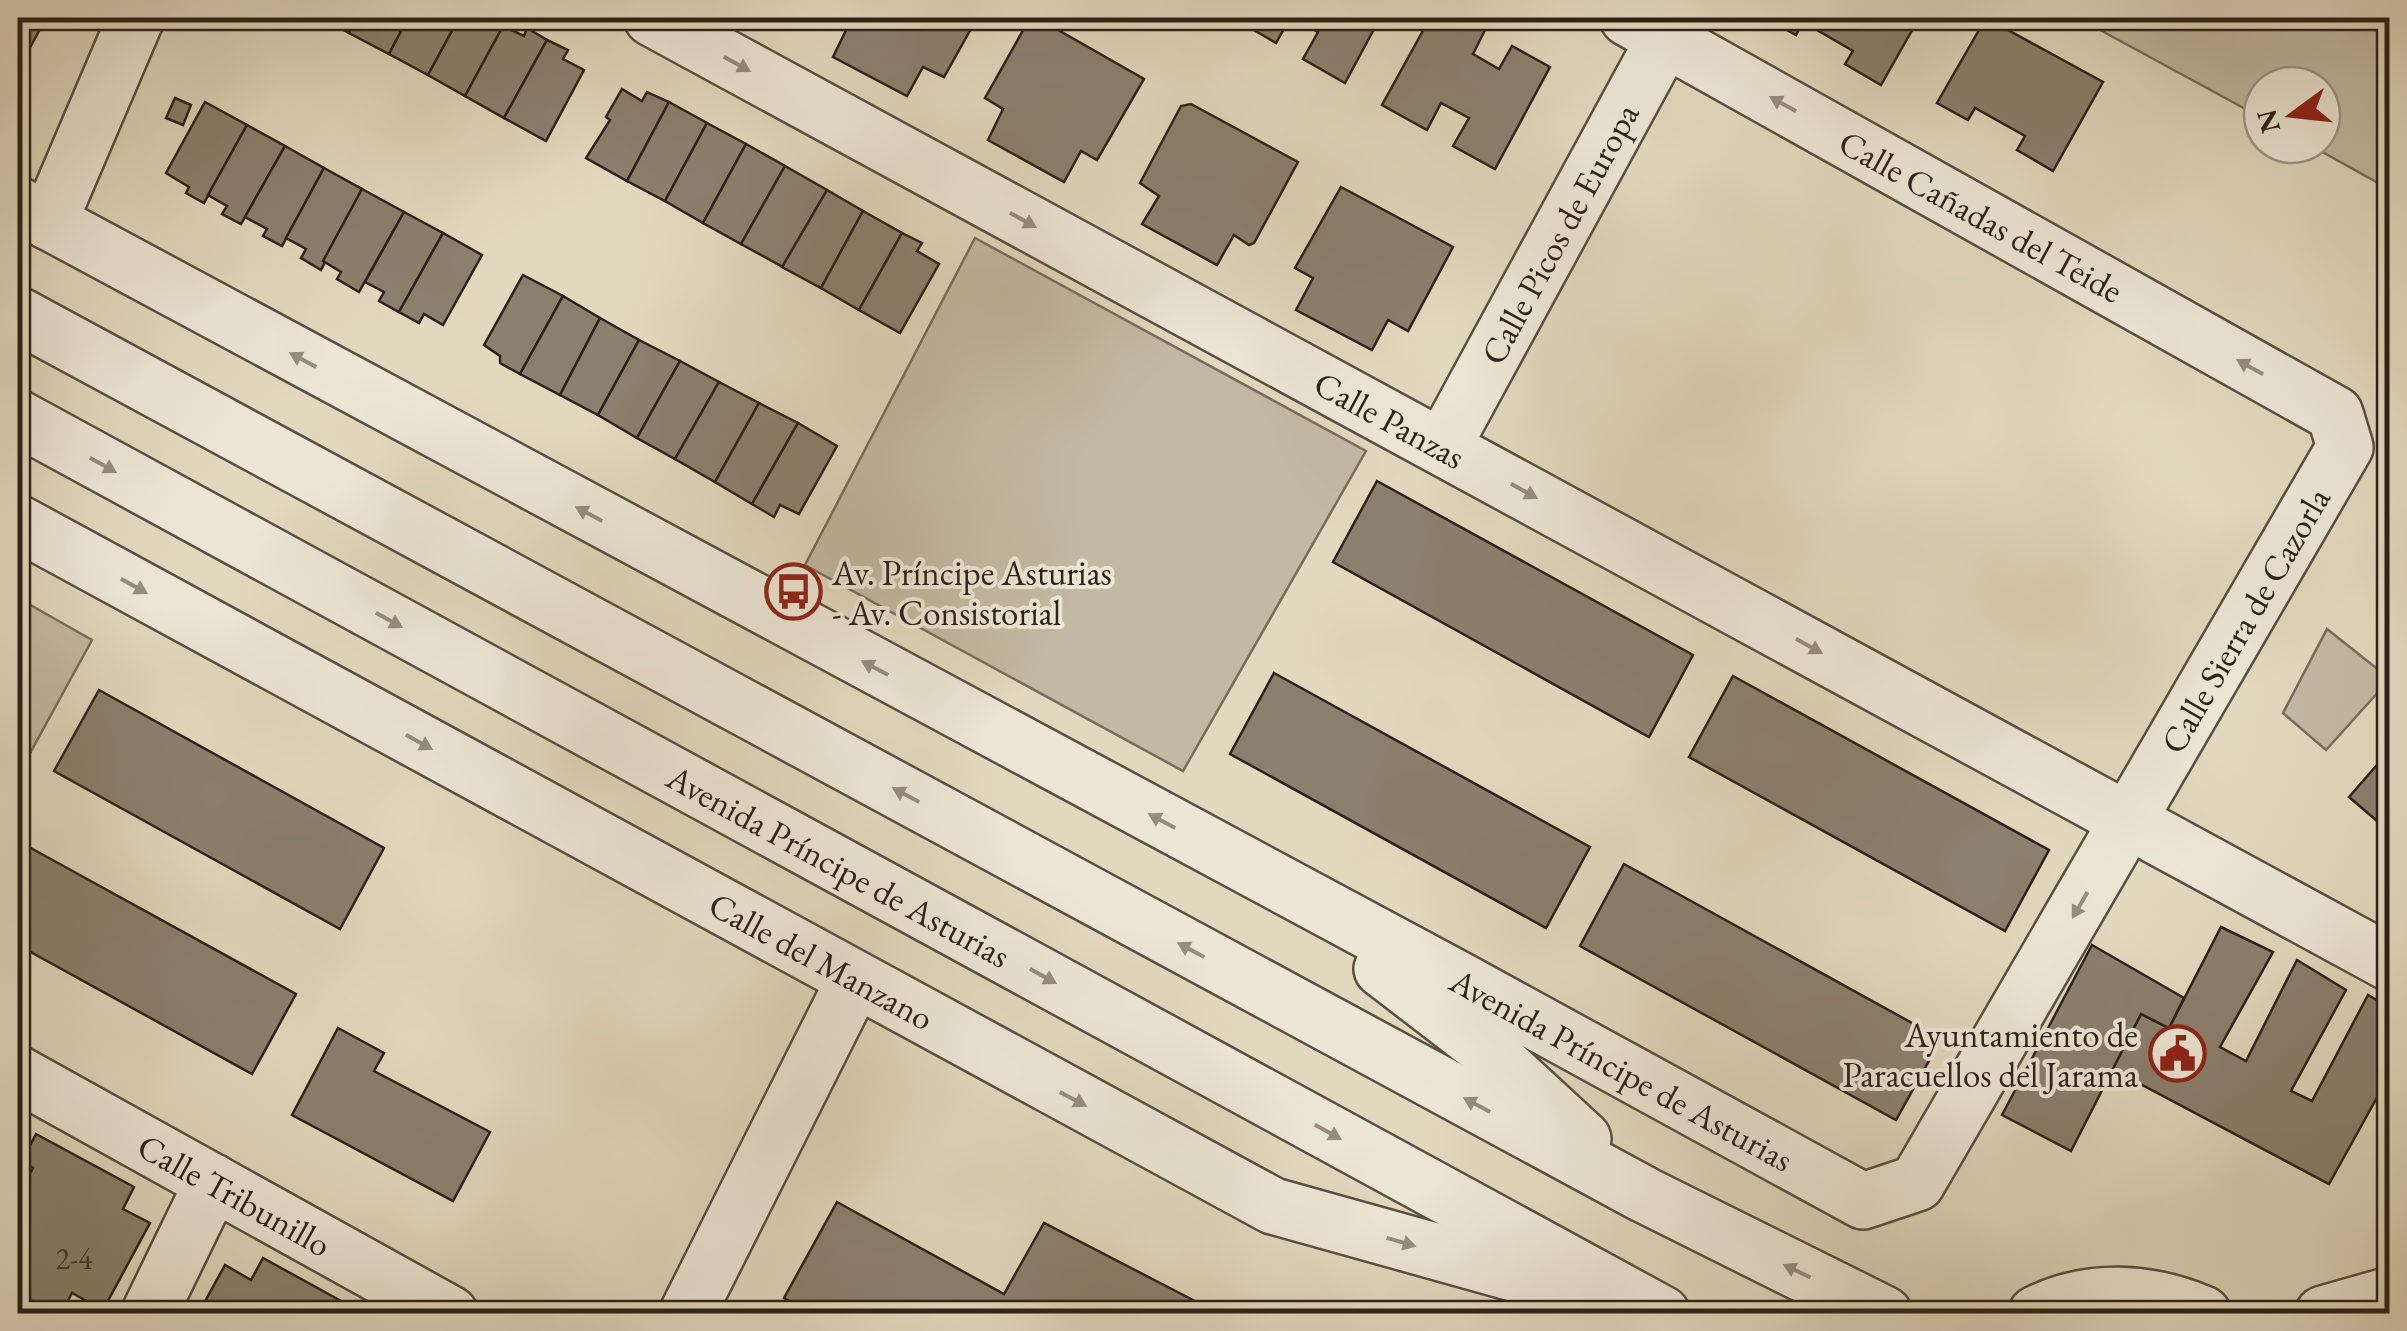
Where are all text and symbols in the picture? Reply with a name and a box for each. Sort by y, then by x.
one-way arrow [723,56,752,73]
north arrow [2242,65,2342,165]
street label: Calle Picos de Europa [1470,95,1648,372]
one-way arrow [1769,96,1798,113]
text: N [2247,106,2288,137]
street label: Calle Cañadas del Teide [1831,119,2131,313]
one-way arrow [1008,211,1037,228]
one-way arrow [289,351,317,369]
one-way arrow [2235,358,2264,375]
street label: Calle Panzas [1307,360,1473,478]
one-way arrow [89,455,117,473]
street label: Calle Sierra de Cazorla [2150,479,2339,761]
one-way arrow [1510,481,1538,499]
one-way arrow [575,506,604,523]
place label: Av. Príncipe Asturias - Av. Consistorial [831,550,1112,635]
bus stop icon: Av. Príncipe Asturias - Av. Consistorial [763,562,823,622]
one-way arrow [119,578,148,595]
one-way arrow [374,611,403,628]
one-way arrow [1795,638,1824,655]
one-way arrow [861,660,890,677]
one-way arrow [404,734,433,751]
street label: Avenida Príncipe de Asturias [659,753,1019,977]
one-way arrow [891,787,920,804]
one-way arrow [1147,813,1176,830]
street label: Calle del Manzano [701,881,942,1040]
one-way arrow [2072,891,2089,919]
one-way arrow [1177,942,1206,959]
street label: Avenida Príncipe de Asturias [1442,957,1801,1181]
one-way arrow [1028,968,1057,985]
place label: Ayuntamiento de Paracuellos del Jarama [1843,1012,2138,1097]
public building icon: Ayuntamiento de Paracuellos del Jarama [2147,1024,2207,1084]
one-way arrow [1059,1090,1088,1107]
one-way arrow [1463,1096,1492,1113]
street label: Calle Tribunillo [130,1123,339,1266]
one-way arrow [1314,1123,1343,1140]
one-way arrow [1386,1235,1417,1250]
house number: 2-4 [55,1239,93,1278]
one-way arrow [1782,1262,1811,1279]

